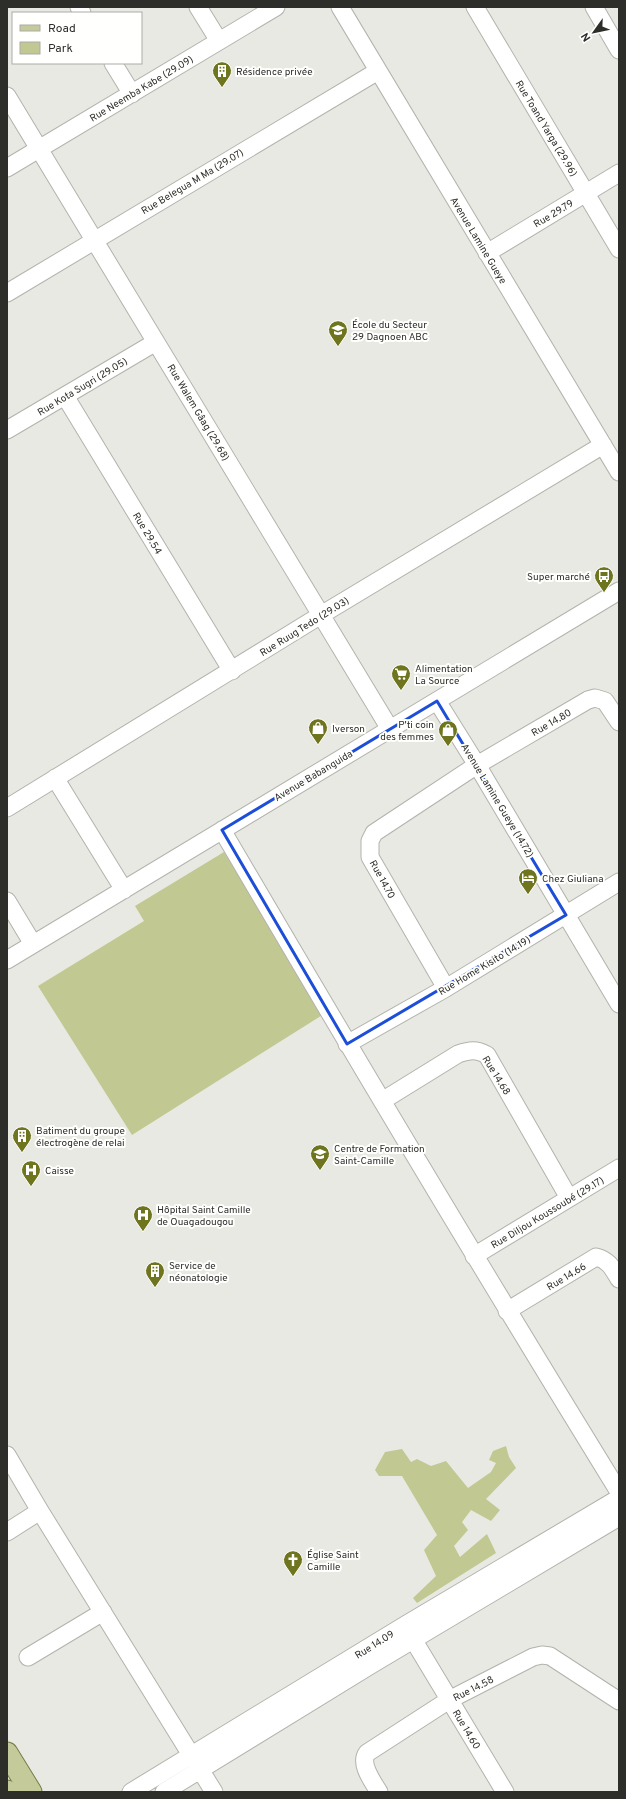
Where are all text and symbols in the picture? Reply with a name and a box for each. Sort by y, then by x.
legend [12,12,142,64]
north arrow [574,12,614,52]
text: Road [48,21,76,37]
text: N [578,30,594,44]
text: Park [48,41,73,57]
street label: Rue Neemba Kabe (29.09) [88,53,196,125]
building icon: Résidence privée [211,60,233,88]
place label: Résidence privée [236,66,313,79]
street label: Rue Toand Yarga (29.96) [512,78,580,179]
street label: Rue Belegua M Ma (29.07) [139,147,246,218]
street label: Avenue Lamine Gueye [447,195,509,287]
street label: Rue 29.79 [531,197,576,231]
school or university icon: École du Secteur 29 Dagnoen ABC [327,319,349,347]
place label: École du Secteur 29 Dagnoen ABC [352,319,428,344]
street label: Rue Kota Sugri (29.05) [35,355,130,419]
street label: Rue Walem Gâag (29.68) [164,362,232,464]
street label: Rue 29.54 [129,510,164,557]
bus stop icon: Super marché [593,565,615,593]
place label: Super marché [527,571,590,584]
street label: Rue Ruug Tedo (29.03) [258,595,352,660]
supermarket icon: Alimentation La Source [390,663,412,691]
place label: Alimentation La Source [415,663,473,688]
street label: Rue 14.80 [529,707,574,740]
shop icon: Iverson [307,717,329,745]
place label: P'ti coin des femmes [380,719,434,744]
shop icon: P'ti coin des femmes [437,719,459,747]
place label: Iverson [332,723,365,736]
street label: Avenue Lamine Gueye (14.72) [457,741,536,860]
street label: Avenue Babanguida [272,748,355,805]
street label: Rue 14.70 [366,858,398,901]
hotel icon: Chez Giuliana [517,867,539,895]
place label: Chez Giuliana [542,873,603,886]
street label: Rue Home Kisito (14.19) [436,934,533,999]
street label: Rue 14.68 [479,1054,513,1098]
building icon: Batiment du groupe électrogène de relai [11,1125,33,1153]
place label: Batiment du groupe électrogène de relai [36,1125,125,1150]
school or university icon: Centre de Formation Saint-Camille [309,1143,331,1171]
place label: Centre de Formation Saint-Camille [334,1143,425,1168]
hospital icon: Caisse [20,1159,42,1187]
place label: Caisse [45,1165,74,1178]
street label: Rue Diljou Koussoubé (29.17) [489,1174,607,1252]
hospital icon: Hôpital Saint Camille de Ouagadougou [132,1204,154,1232]
place label: Hôpital Saint Camille de Ouagadougou [157,1204,251,1229]
building icon: Service de néonatologie [144,1260,166,1288]
place label: Service de néonatologie [169,1260,228,1285]
street label: Rue 14.66 [545,1260,589,1294]
church icon: Église Saint Camille [282,1549,304,1577]
place label: Église Saint Camille [307,1549,359,1574]
street label: Rue 14.09 [353,1628,397,1662]
street label: Rue 14.58 [451,1674,496,1705]
street label: Rue 14.60 [449,1707,483,1752]

